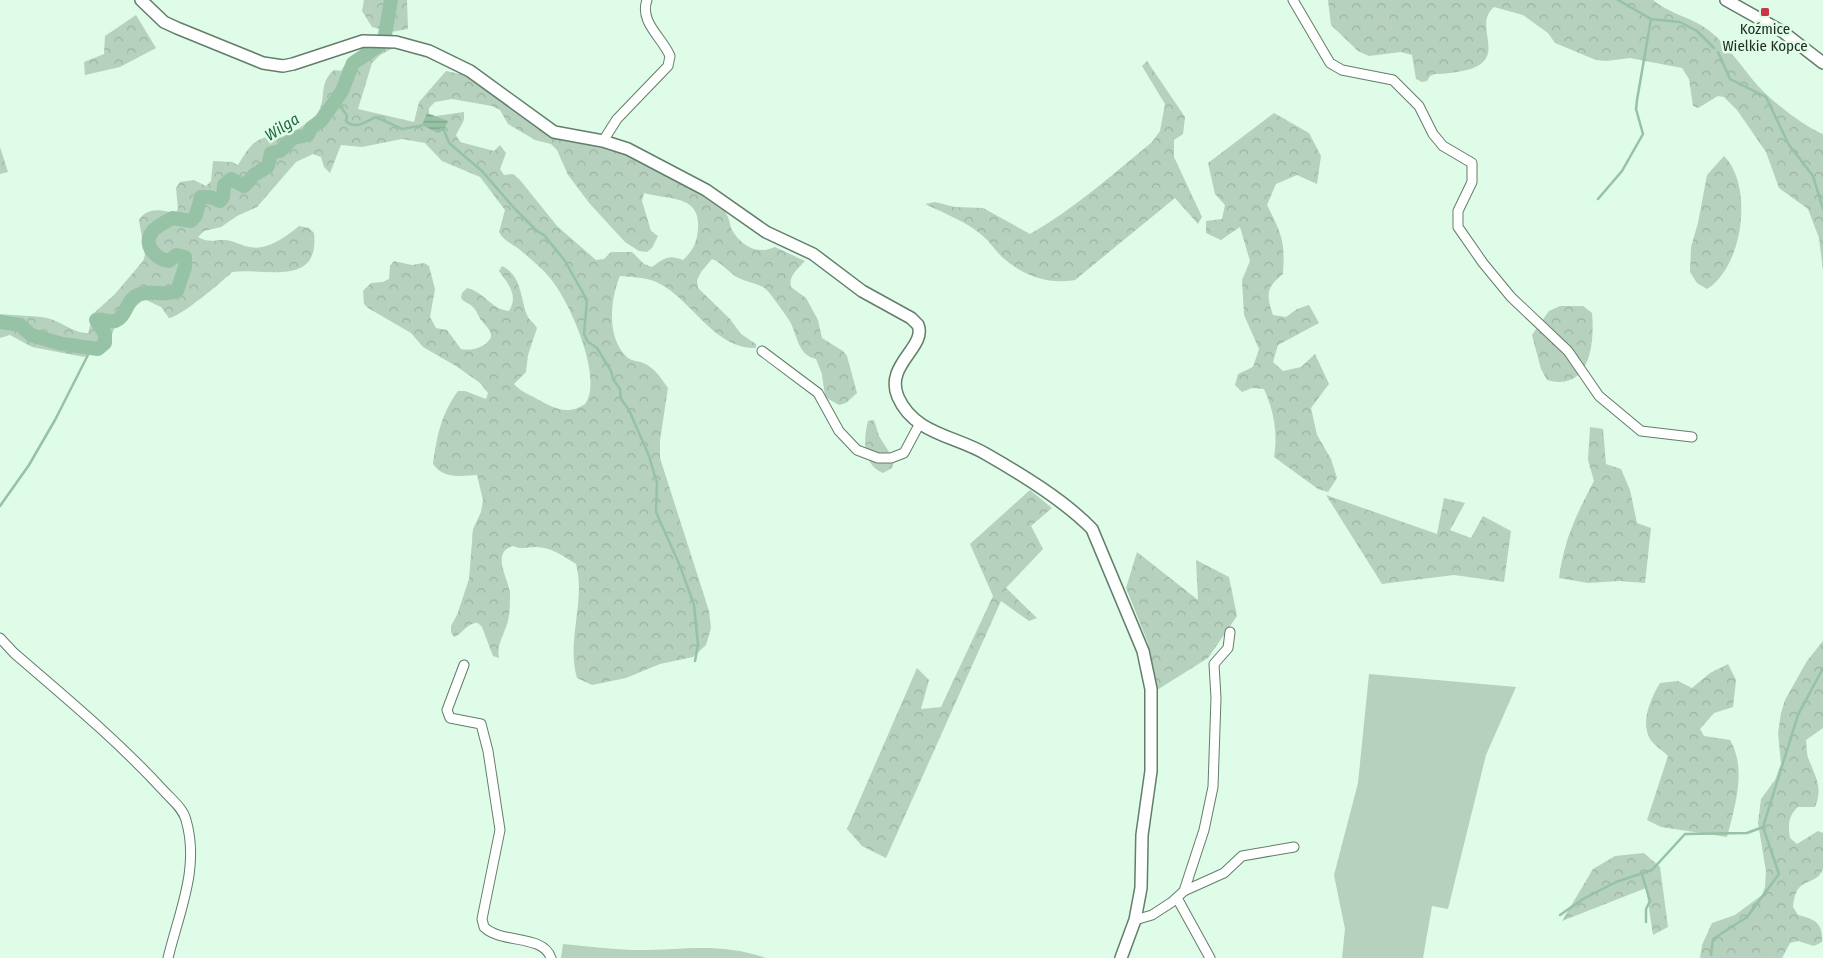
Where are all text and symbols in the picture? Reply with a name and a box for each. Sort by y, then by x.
marker: Koźmice Wielkie Kopce [1759,6,1771,18]
place label: Koźmice Wielkie Kopce [1722,20,1808,55]
water label: Wilga [261,109,303,145]

